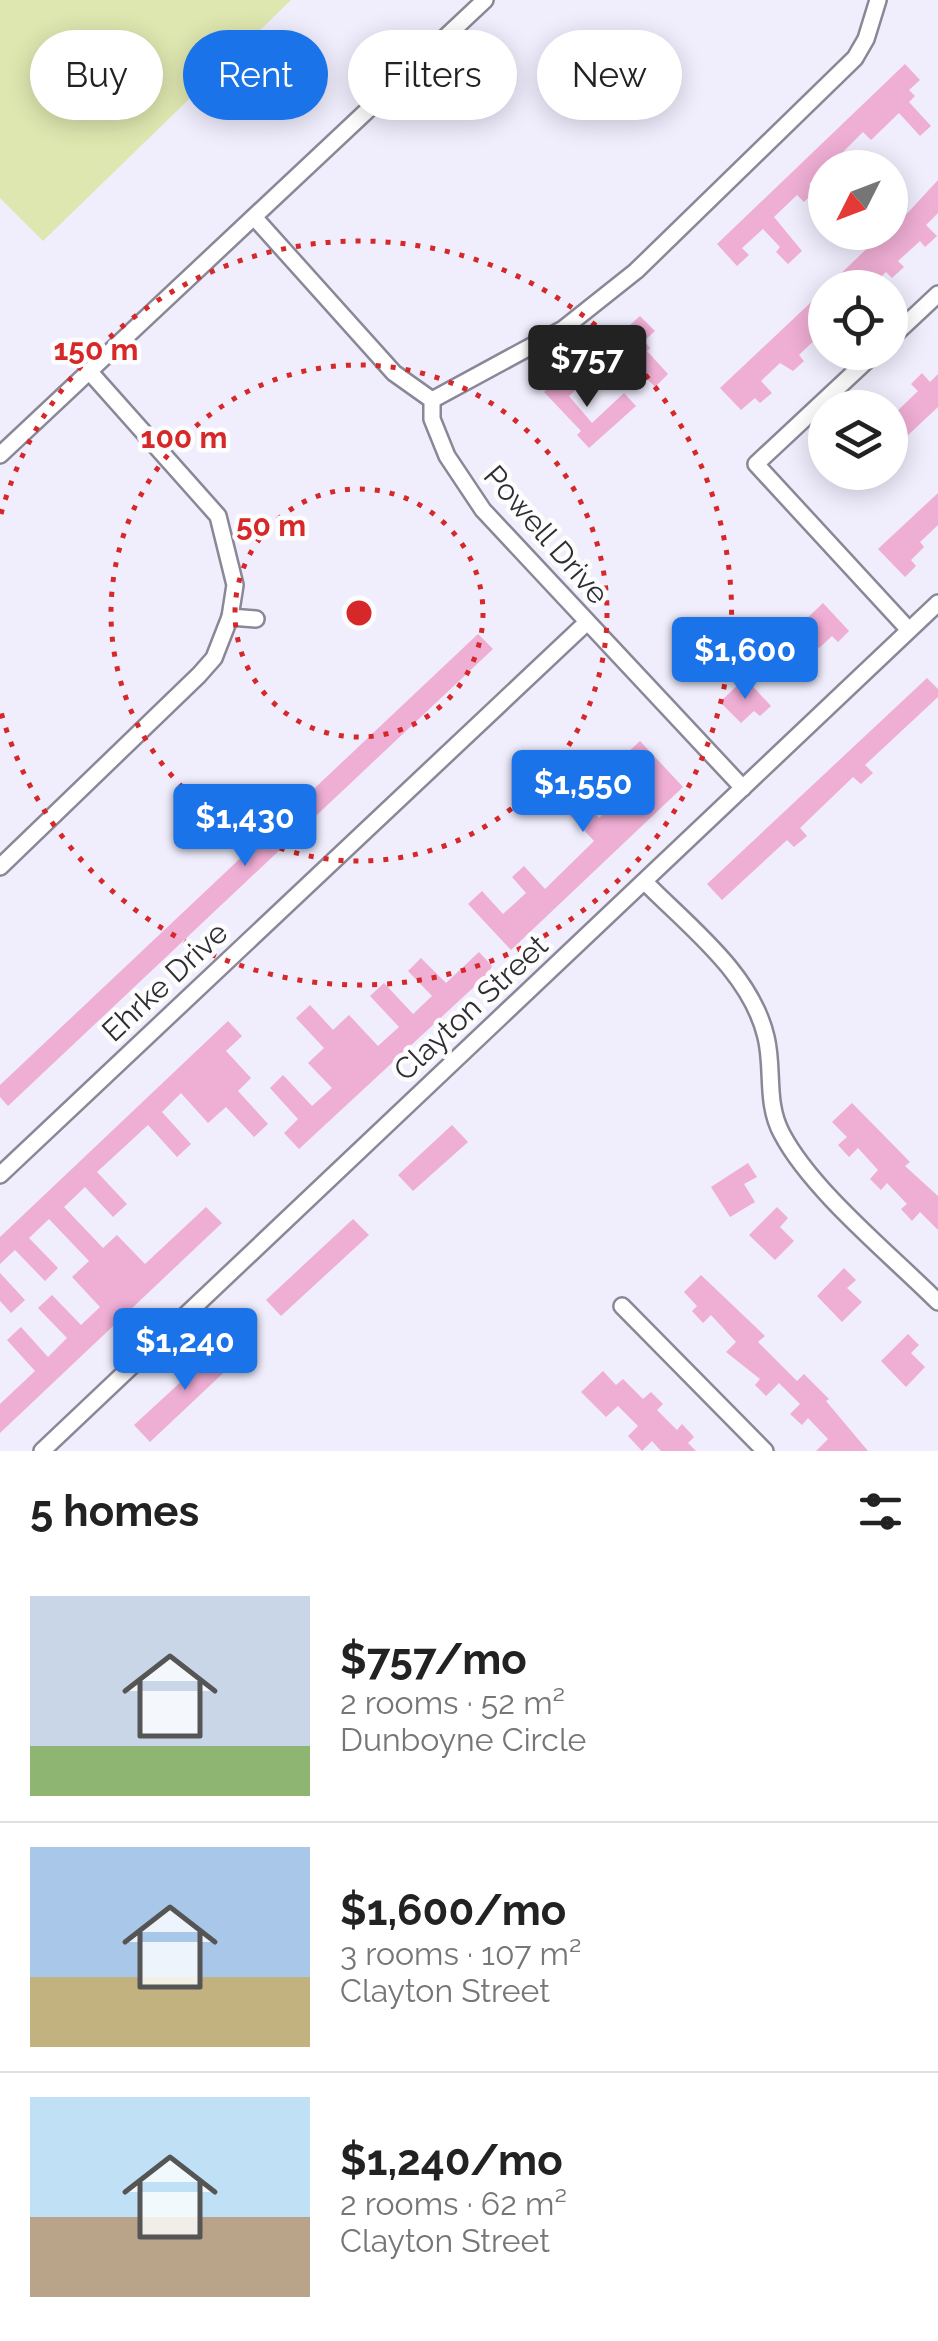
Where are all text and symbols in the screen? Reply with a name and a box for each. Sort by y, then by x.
chip: Buy [30,30,163,120]
chip: Rent [183,30,328,120]
chip: Filters [348,30,517,120]
chip: New [537,30,682,120]
north arrow [808,150,908,250]
map controls [808,150,908,490]
button: locate [808,270,908,370]
pin: $757 [528,325,646,410]
text: 150 m [54,332,139,367]
text: $757 [550,339,624,376]
button: layers [808,390,908,490]
text: 100 m [141,420,227,455]
street label: Powell Drive [477,458,616,611]
text: 50 m [236,508,306,543]
centre of rings [341,595,377,631]
pin: $1,600 [664,617,826,702]
text: $1,600 [694,631,796,668]
pin: $1,550 [502,750,664,835]
text: $1,550 [534,764,632,801]
pin: $1,430 [164,784,326,869]
text: $1,430 [195,798,295,835]
street label: Ehrke Drive [95,915,234,1048]
street label: Clayton Street [387,928,555,1088]
pin: $1,240 [104,1308,266,1393]
text: $1,240 [135,1322,235,1359]
icon: filters [853,1484,908,1539]
text: 5 homes [30,1487,199,1536]
text: $757/mo [340,1635,527,1684]
icon: home [110,1636,230,1756]
text: 2 rooms · 52 m² [340,1684,565,1721]
text: Dunboyne Circle [340,1721,586,1758]
text: $1,600/mo [340,1886,566,1935]
icon: home [110,1887,230,2007]
text: 3 rooms · 107 m² [340,1935,581,1972]
text: Clayton Street [340,1972,550,2009]
text: $1,240/mo [340,2136,563,2185]
icon: home [110,2137,230,2257]
text: 2 rooms · 62 m² [340,2185,567,2222]
text: Clayton Street [340,2222,550,2259]

